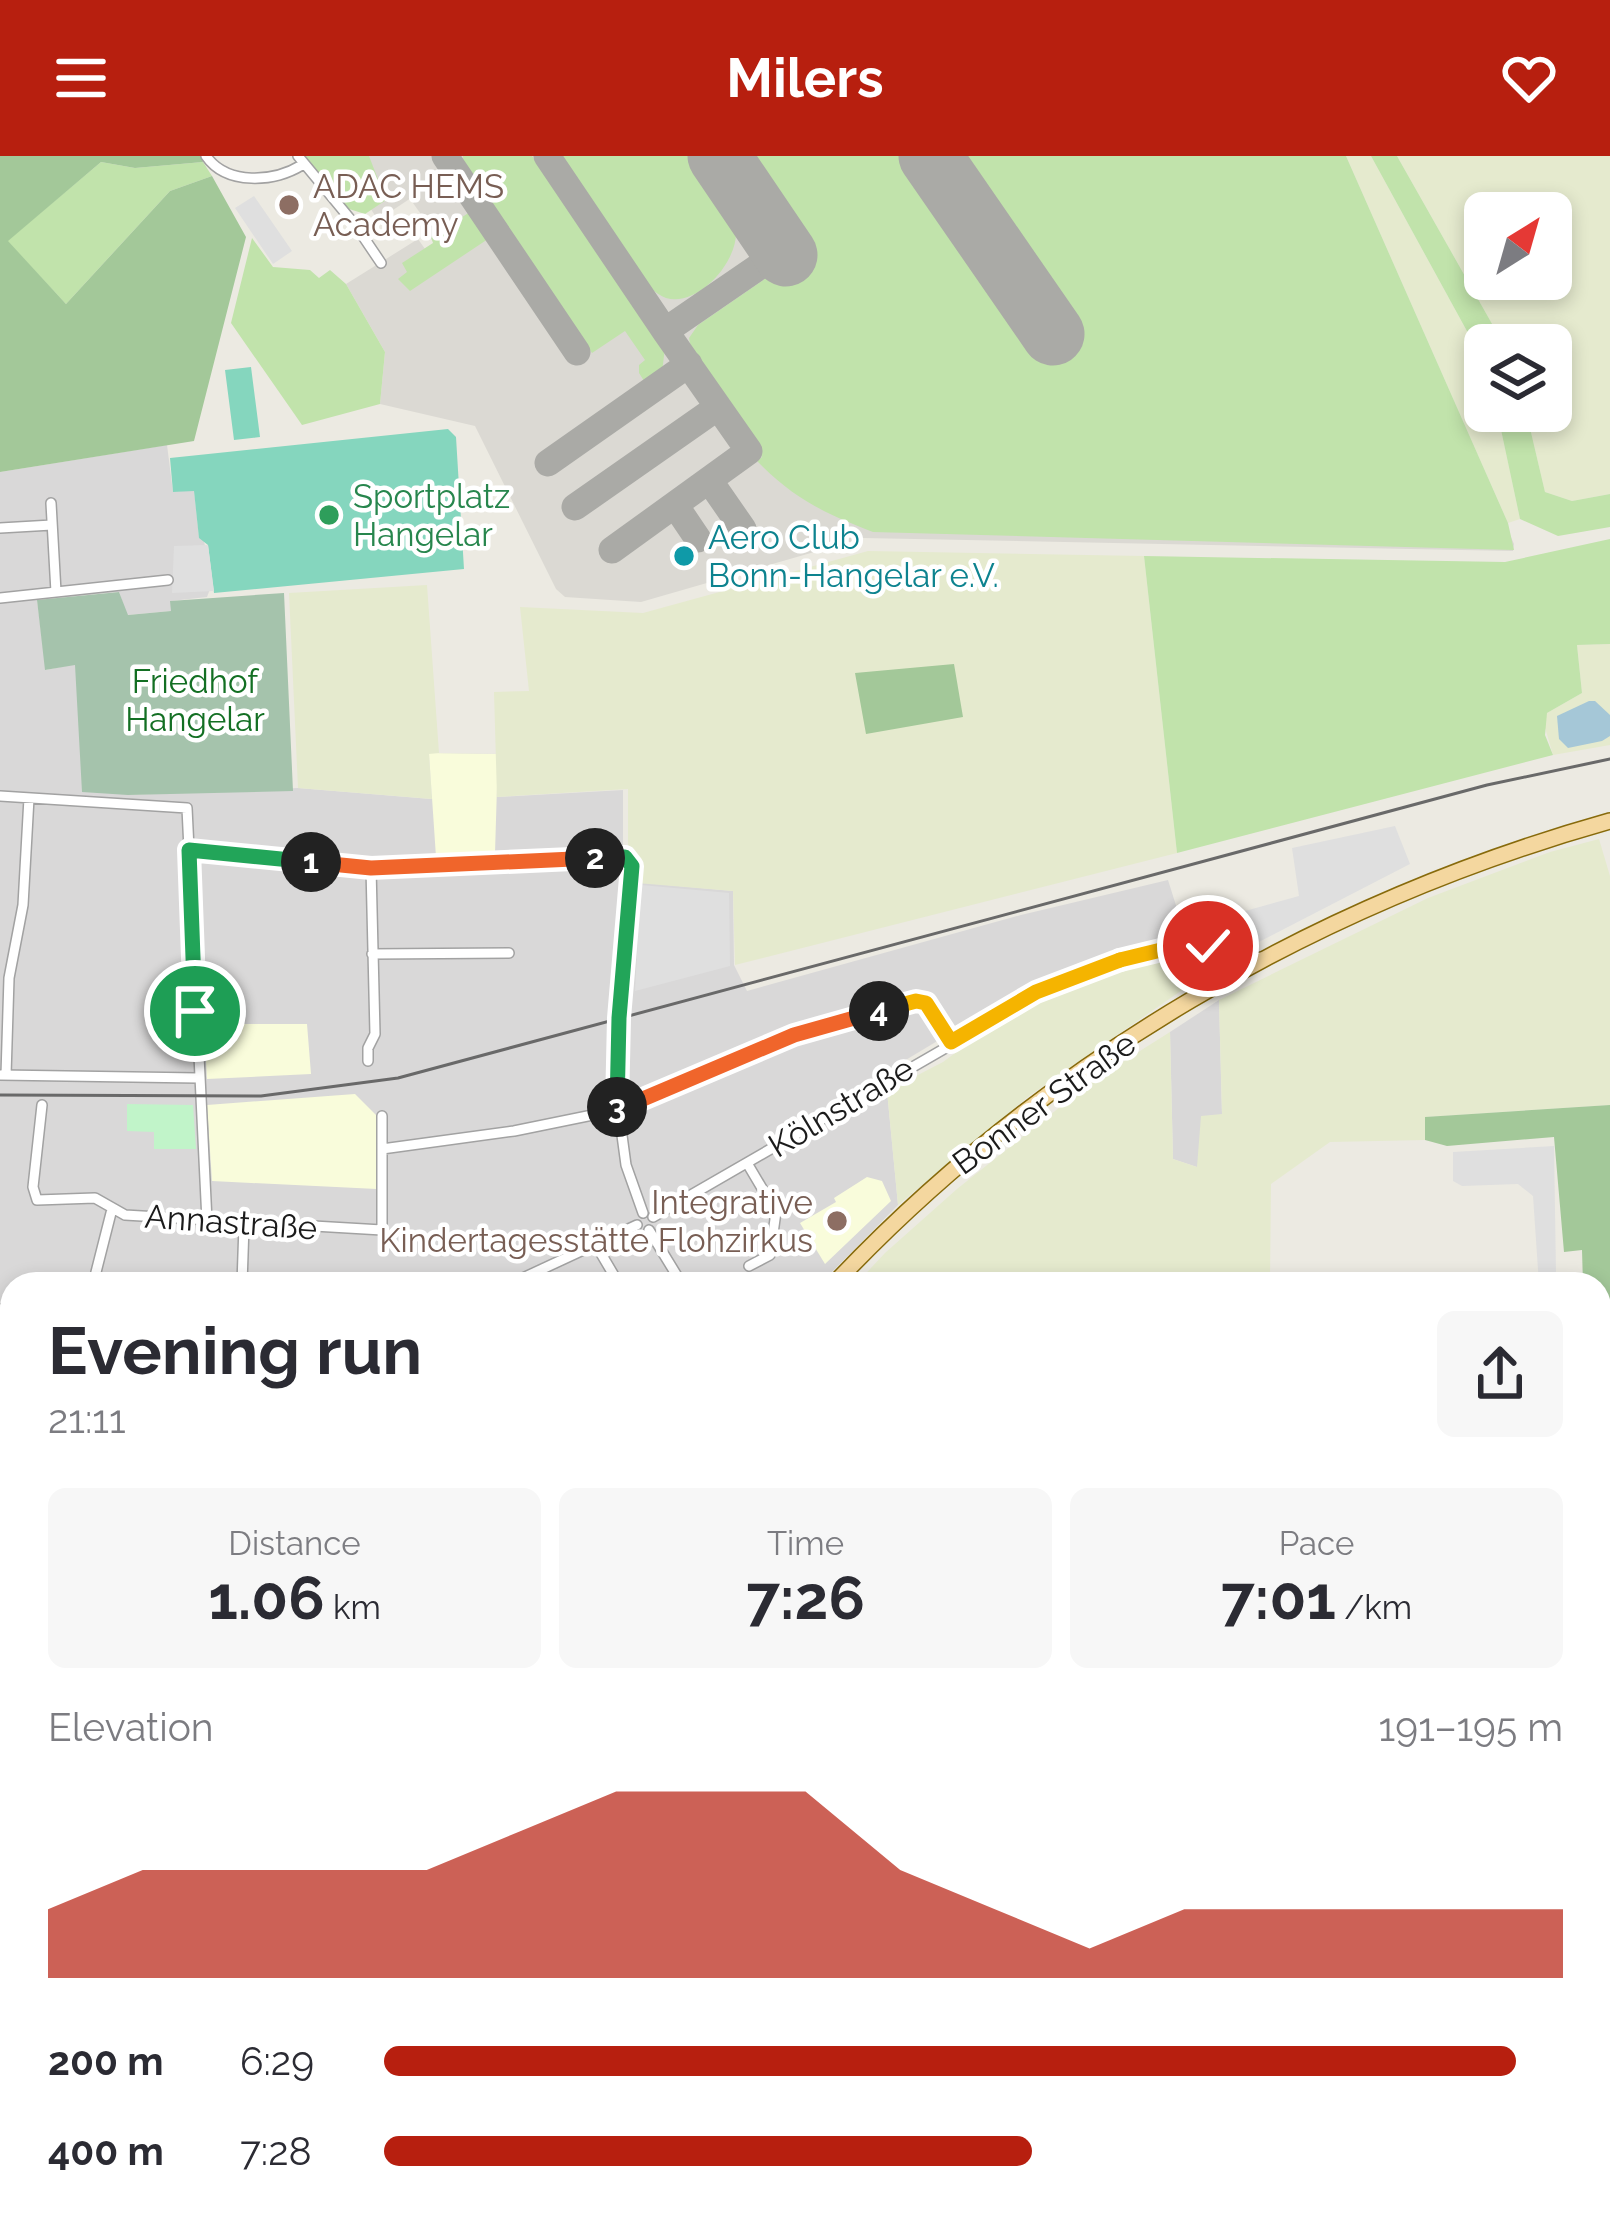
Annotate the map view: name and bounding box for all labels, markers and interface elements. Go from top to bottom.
icon: menu [48,45,114,111]
icon: heart [1496,45,1562,111]
text: Milers [726,46,884,110]
place label: ADAC HEMS Academy [313,167,504,244]
marker: ADAC HEMS Academy [276,192,302,218]
north arrow [1464,192,1572,300]
map controls [1464,192,1572,432]
button: layers [1464,324,1572,432]
place label: Sportplatz Hangelar [353,477,510,554]
marker: Sportplatz Hangelar [316,502,342,528]
place label: Aero Club Bonn-Hangelar e.V. [708,518,999,595]
marker: Aero Club Bonn-Hangelar e.V. [671,543,697,569]
park label: Friedhof Hangelar [125,662,265,739]
pin: 2 [565,828,625,888]
pin: 1 [281,832,341,892]
text: 2 [586,838,604,877]
text: 1 [303,842,319,881]
pin [1157,895,1259,997]
icon: check [1175,913,1241,979]
pin [144,960,246,1062]
icon: arrive [162,978,228,1044]
pin: 4 [849,981,909,1041]
text: 4 [870,991,888,1030]
street label: Bonner Straße [945,1024,1143,1182]
street label: Kölnstraße [761,1049,921,1165]
pin: 3 [587,1077,647,1137]
text: 3 [608,1087,626,1126]
place label: Integrative Kindertagesstätte Flohzirkus [379,1183,813,1260]
street label: Annastraße [143,1197,319,1247]
marker: Integrative Kindertagesstätte Flohzirkus [824,1208,850,1234]
button: share [1437,1311,1563,1437]
text: Evening run [48,1312,422,1389]
text: 21:11 [48,1396,126,1442]
text: Distance [228,1524,361,1563]
text: Time [767,1524,844,1563]
text: Pace [1279,1524,1354,1563]
text: 1.06 [208,1563,325,1633]
text: 7:26 [746,1563,865,1633]
text: 7:01 [1221,1563,1336,1633]
text: km [325,1588,381,1627]
text: /km [1336,1588,1412,1627]
text: Elevation [48,1704,214,1750]
text: 191–195 m [1379,1704,1563,1750]
text: 200 m [48,2038,164,2084]
text: 6:29 [240,2038,314,2084]
text: 400 m [48,2128,164,2174]
text: 7:28 [240,2128,312,2174]

